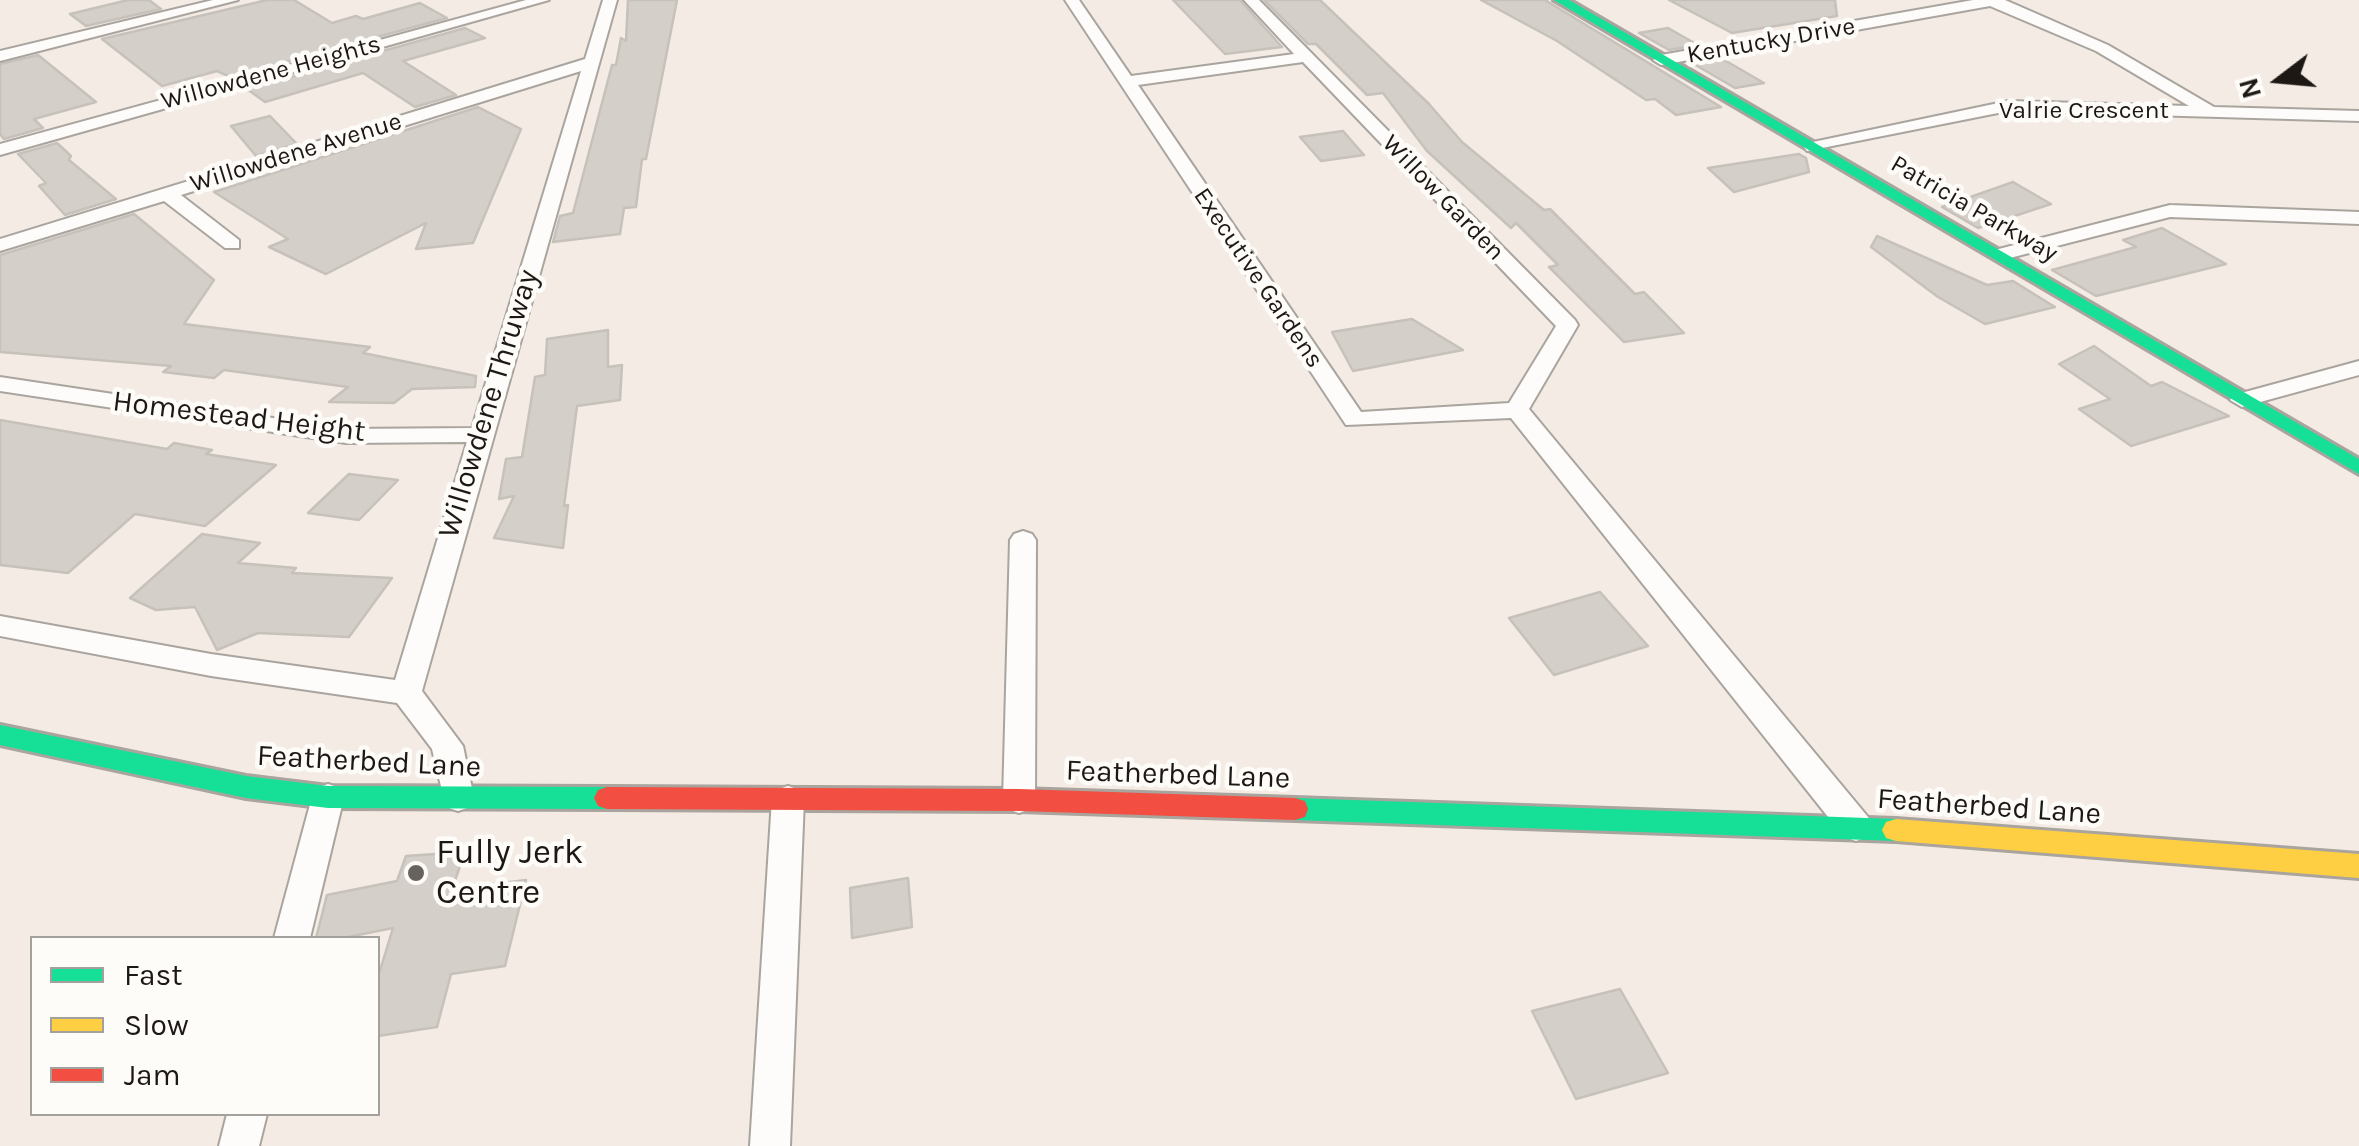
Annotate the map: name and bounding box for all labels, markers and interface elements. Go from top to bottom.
street label: Kentucky Drive [1685,11,1857,71]
street label: Willowdene Heights [158,29,384,117]
north arrow [2229,30,2329,130]
text: N [2231,74,2268,103]
street label: Valrie Crescent [1999,96,2169,126]
street label: Willowdene Avenue [187,107,405,199]
street label: Willow Garden [1376,129,1510,267]
street label: Patricia Parkway [1885,149,2063,269]
street label: Executive Gardens [1187,182,1329,374]
street label: Willowdene Thruway [431,265,547,543]
street label: Homestead Height [111,384,367,450]
street label: Featherbed Lane [256,738,482,786]
street label: Featherbed Lane [1065,753,1291,797]
street label: Featherbed Lane [1876,781,2102,833]
place label: Fully Jerk Centre [436,832,583,914]
marker: Fully Jerk Centre [405,862,427,884]
legend [30,936,380,1116]
text: Fast [124,957,183,993]
text: Slow [124,1007,189,1043]
text: Jam [124,1057,181,1093]

